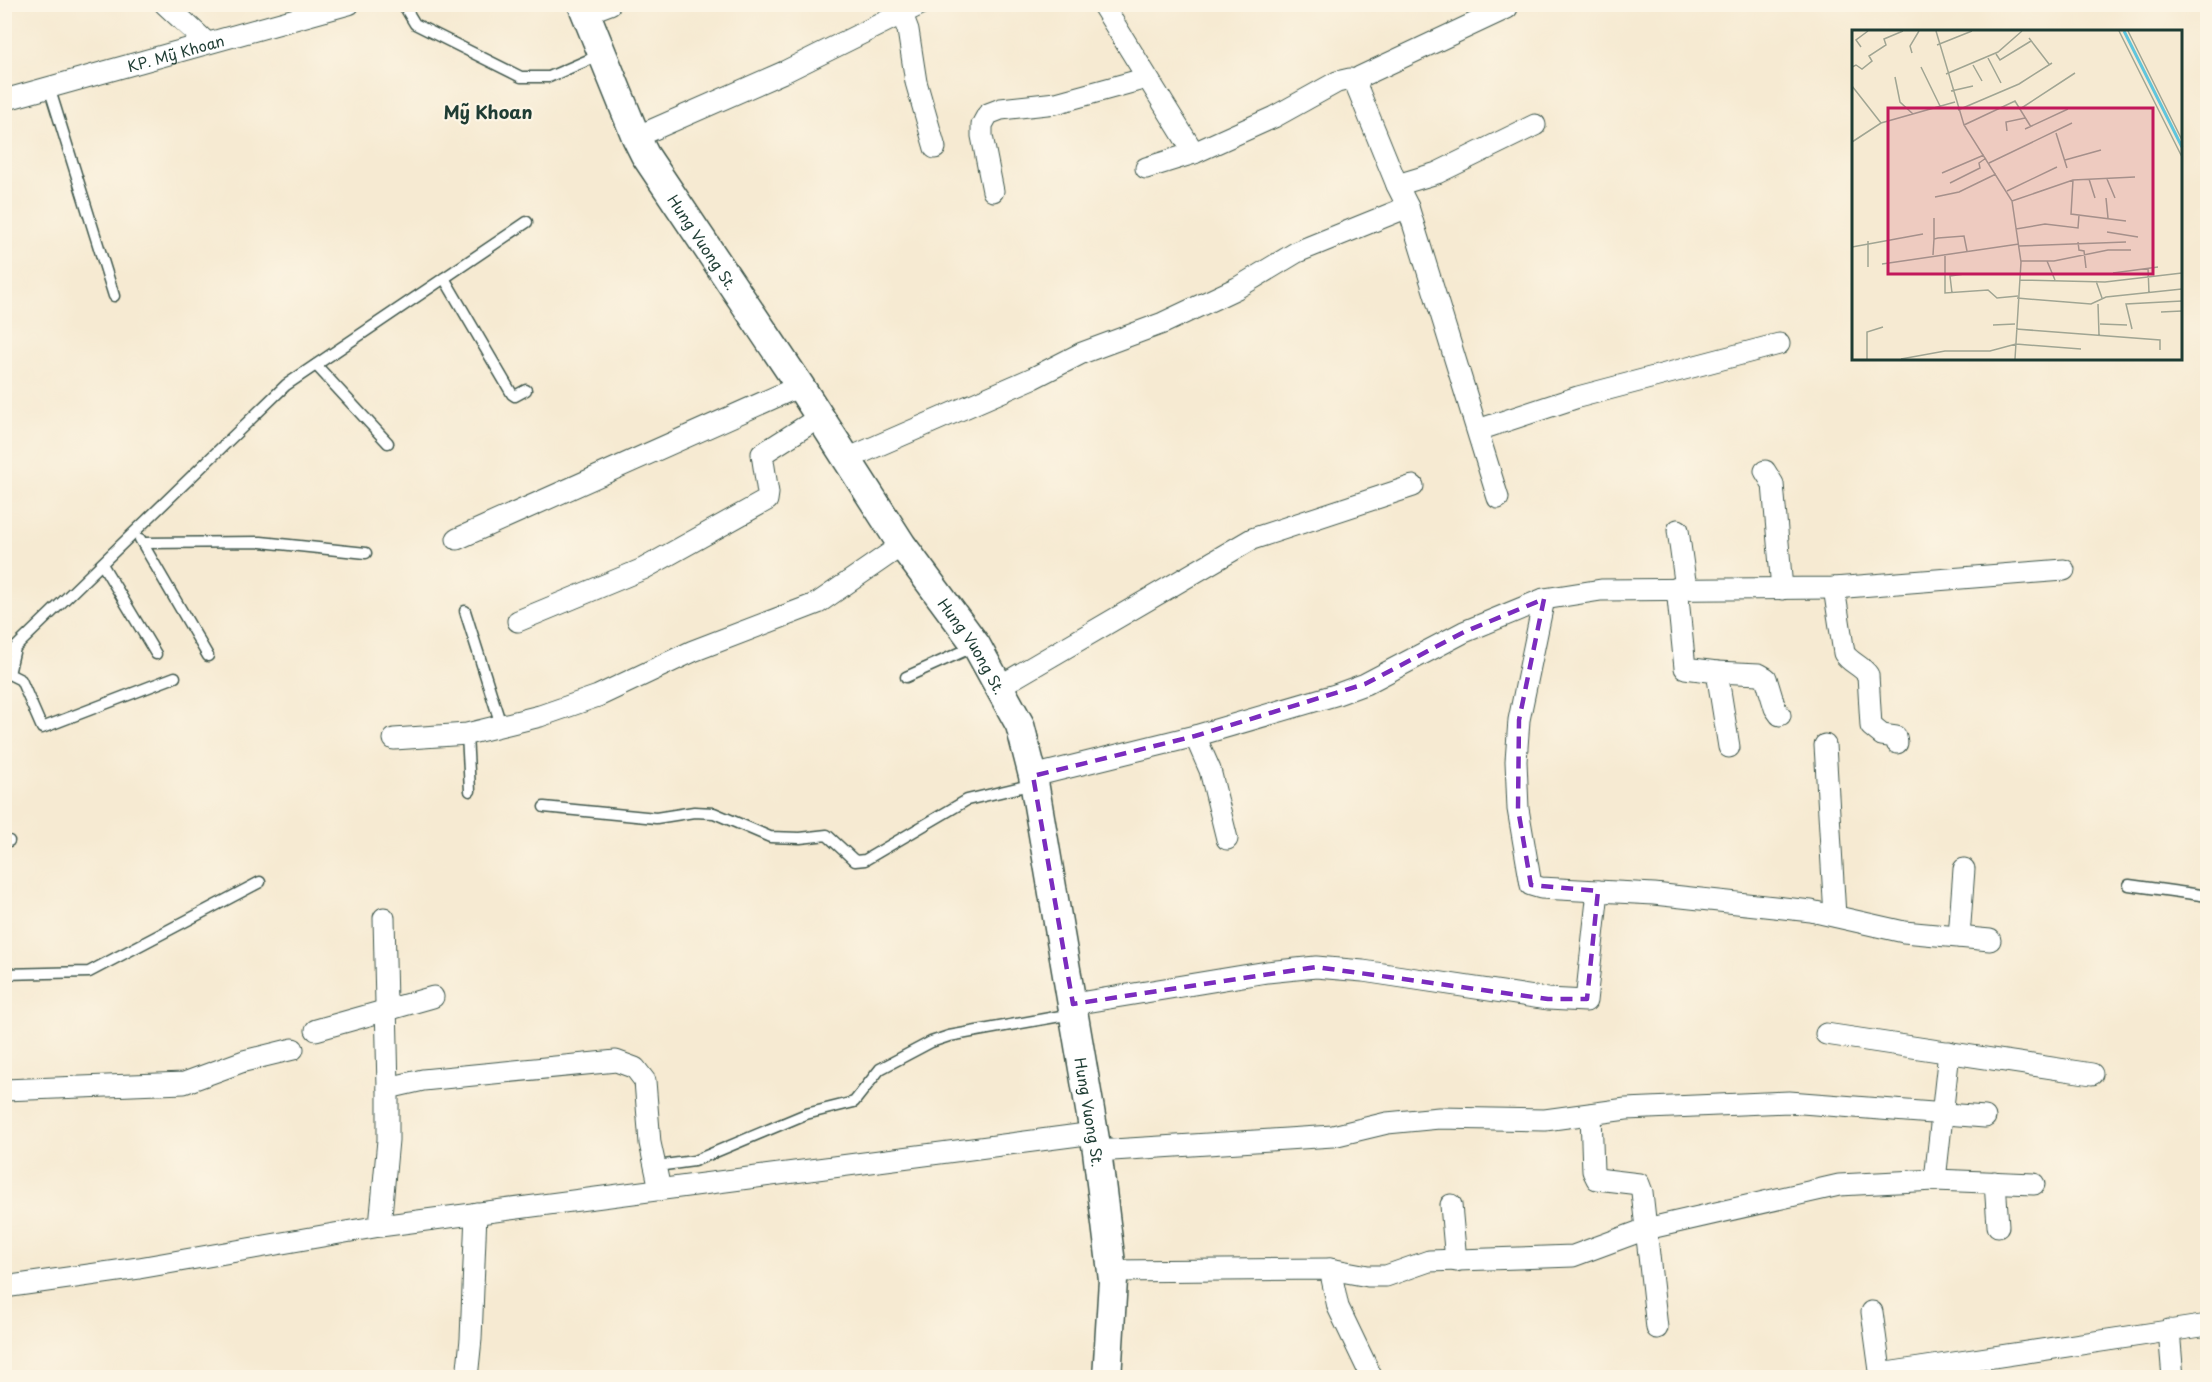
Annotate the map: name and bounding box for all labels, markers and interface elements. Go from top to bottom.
street label: KP. Mỹ Khoan [124,28,227,77]
inset map [1852,30,2182,360]
district label: Mỹ Khoan [443,98,533,125]
street label: Hung Vuong St. [663,189,744,294]
street label: Hung Vuong St. [933,593,1012,698]
street label: Hung Vuong St. [1070,1055,1110,1168]

